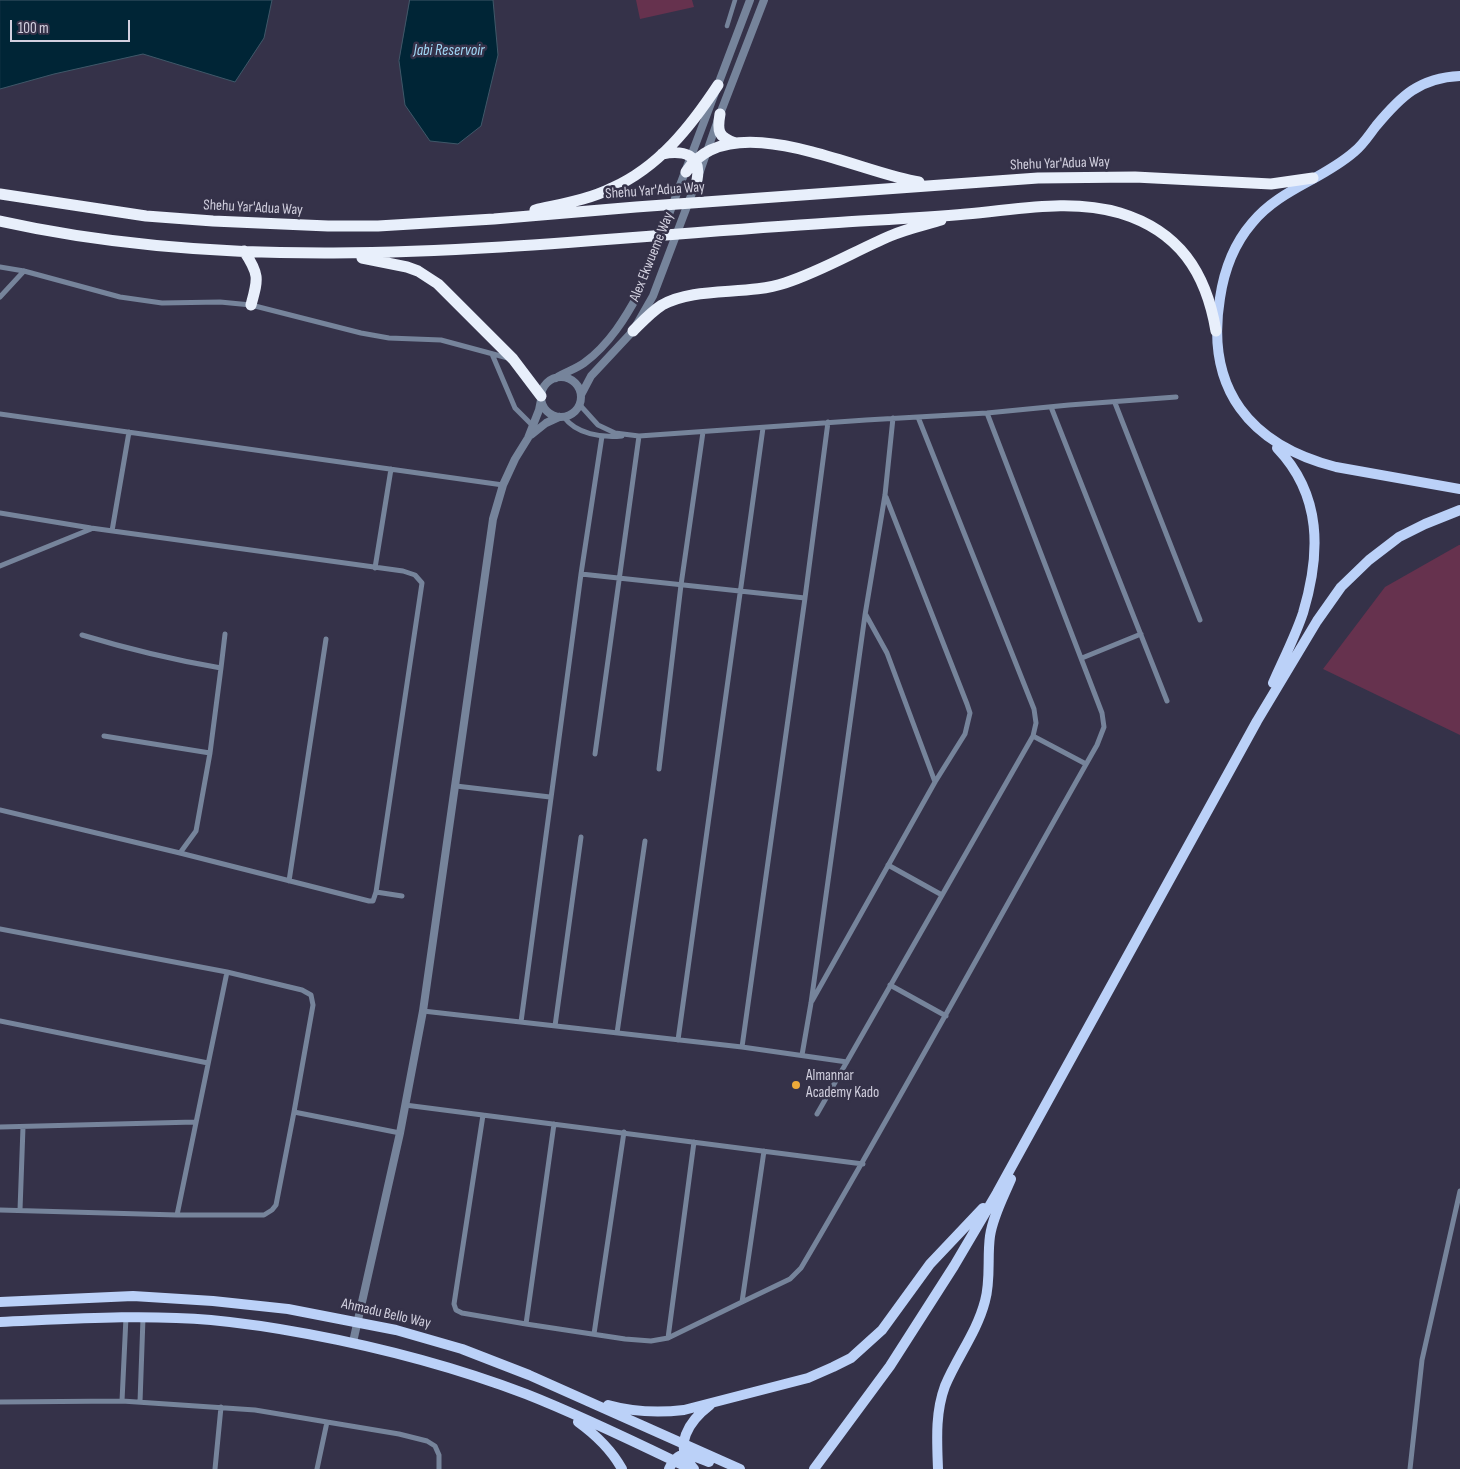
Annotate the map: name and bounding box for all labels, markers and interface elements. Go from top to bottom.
scale bar [12,10,132,42]
text: 100 m [18,19,49,38]
water label: Jabi Reservoir [413,41,485,61]
street label: Shehu Yar'Adua Way [1010,153,1110,175]
street label: Shehu Yar'Adua Way [605,179,705,203]
street label: Shehu Yar'Adua Way [203,196,303,220]
street label: Alex Ekwueme Way [626,210,678,304]
place label: Almannar Academy Kado [806,1067,879,1102]
marker: Almannar Academy Kado [790,1079,802,1091]
street label: Ahmadu Bello Way [340,1295,432,1333]

